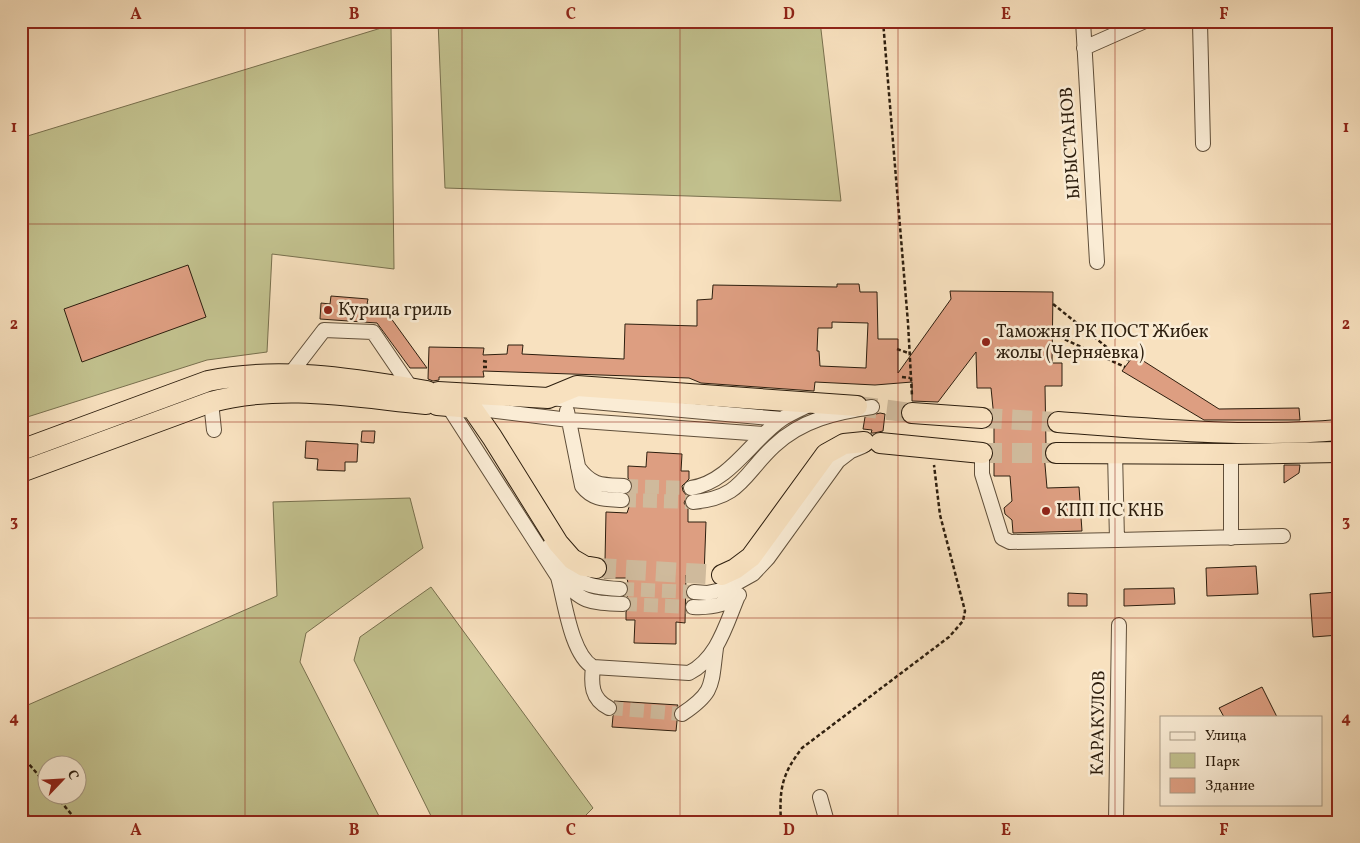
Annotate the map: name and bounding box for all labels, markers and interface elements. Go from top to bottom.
text: A [130,4,142,26]
text: B [349,4,360,26]
text: C [566,4,576,26]
text: D [783,4,795,26]
text: E [1001,4,1011,26]
text: F [1219,4,1229,26]
street label: ЫРЫСТАНОВ [1055,86,1087,200]
text: 1 [11,117,17,139]
text: 1 [1343,117,1349,139]
place label: Курица гриль [338,298,452,323]
marker: Курица гриль [322,304,334,316]
text: 2 [10,314,18,336]
text: 2 [1342,314,1350,336]
place label: Таможня РК ПОСТ Жибек жолы (Черняевка) [996,320,1209,366]
marker: Таможня РК ПОСТ Жибек жолы (Черняевка) [980,336,992,348]
place label: КПП ПС КНБ [1056,499,1164,524]
marker: КПП ПС КНБ [1040,505,1052,517]
text: 3 [10,511,18,533]
text: 3 [1342,511,1350,533]
street label: КАРАКУЛОВ [1086,670,1112,776]
text: 4 [9,708,19,730]
text: 4 [1341,708,1351,730]
legend [1160,716,1322,806]
text: Улица [1205,726,1247,747]
text: Парк [1205,752,1240,773]
north arrow [38,756,88,806]
text: С [62,767,83,783]
text: Здание [1205,776,1255,797]
text: A [130,820,142,842]
text: B [349,820,360,842]
text: C [566,820,576,842]
text: D [783,820,795,842]
text: E [1001,820,1011,842]
text: F [1219,820,1229,842]

